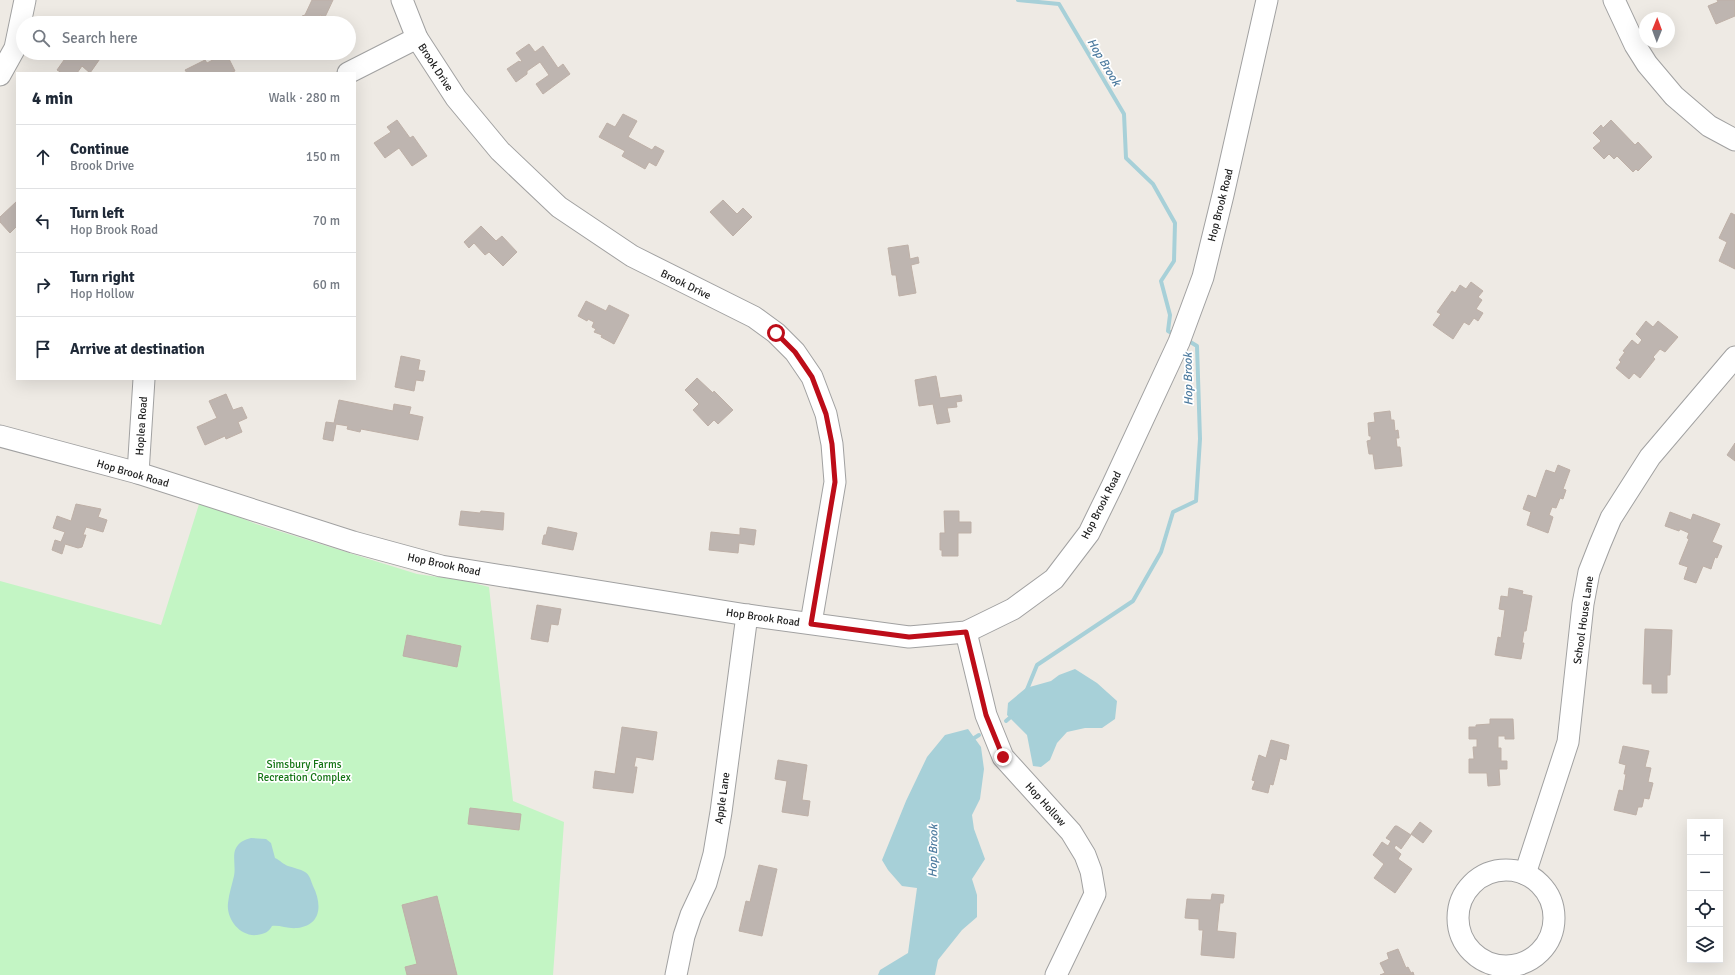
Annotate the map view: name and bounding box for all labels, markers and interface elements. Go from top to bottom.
north arrow [1639,12,1675,48]
search box [16,16,356,60]
icon: search [30,27,52,49]
text: Search here [62,29,138,47]
water label: Hop Brook [1083,36,1124,90]
street label: Brook Drive [415,41,456,94]
text: 4 min [32,88,73,109]
text: Walk · 280 m [269,90,340,106]
text: Continue [70,140,129,158]
icon: ahead [32,146,54,168]
text: 150 m [306,149,340,165]
text: Brook Drive [70,158,134,174]
street label: Hop Brook Road [1205,167,1236,243]
text: Turn left [70,204,124,222]
icon: left [32,210,54,232]
text: 70 m [313,213,340,229]
text: Hop Brook Road [70,222,158,238]
street label: Brook Drive [659,267,713,302]
text: Turn right [70,268,135,286]
icon: right [32,274,54,296]
text: 60 m [313,277,340,293]
text: Hop Hollow [70,286,134,302]
route start [767,324,785,342]
icon: arrive [32,338,54,360]
text: Arrive at destination [70,340,205,358]
water label: Hop Brook [1181,351,1196,406]
street label: Hoplea Road [133,396,150,456]
street label: Hop Brook Road [95,457,171,490]
street label: Hop Brook Road [1079,469,1124,541]
street label: Hop Brook Road [406,550,482,579]
street label: School House Lane [1571,575,1596,665]
street label: Hop Brook Road [725,606,801,629]
route end [994,748,1012,766]
park label: Simsbury Farms Recreation Complex [257,758,351,784]
street label: Apple Lane [712,771,733,825]
street label: Hop Hollow [1023,780,1069,829]
map controls [1687,819,1723,963]
button: + [1687,819,1723,855]
water label: Hop Brook [926,823,941,878]
button: − [1687,855,1723,891]
button: locate [1687,891,1723,927]
button: layers [1687,927,1723,963]

